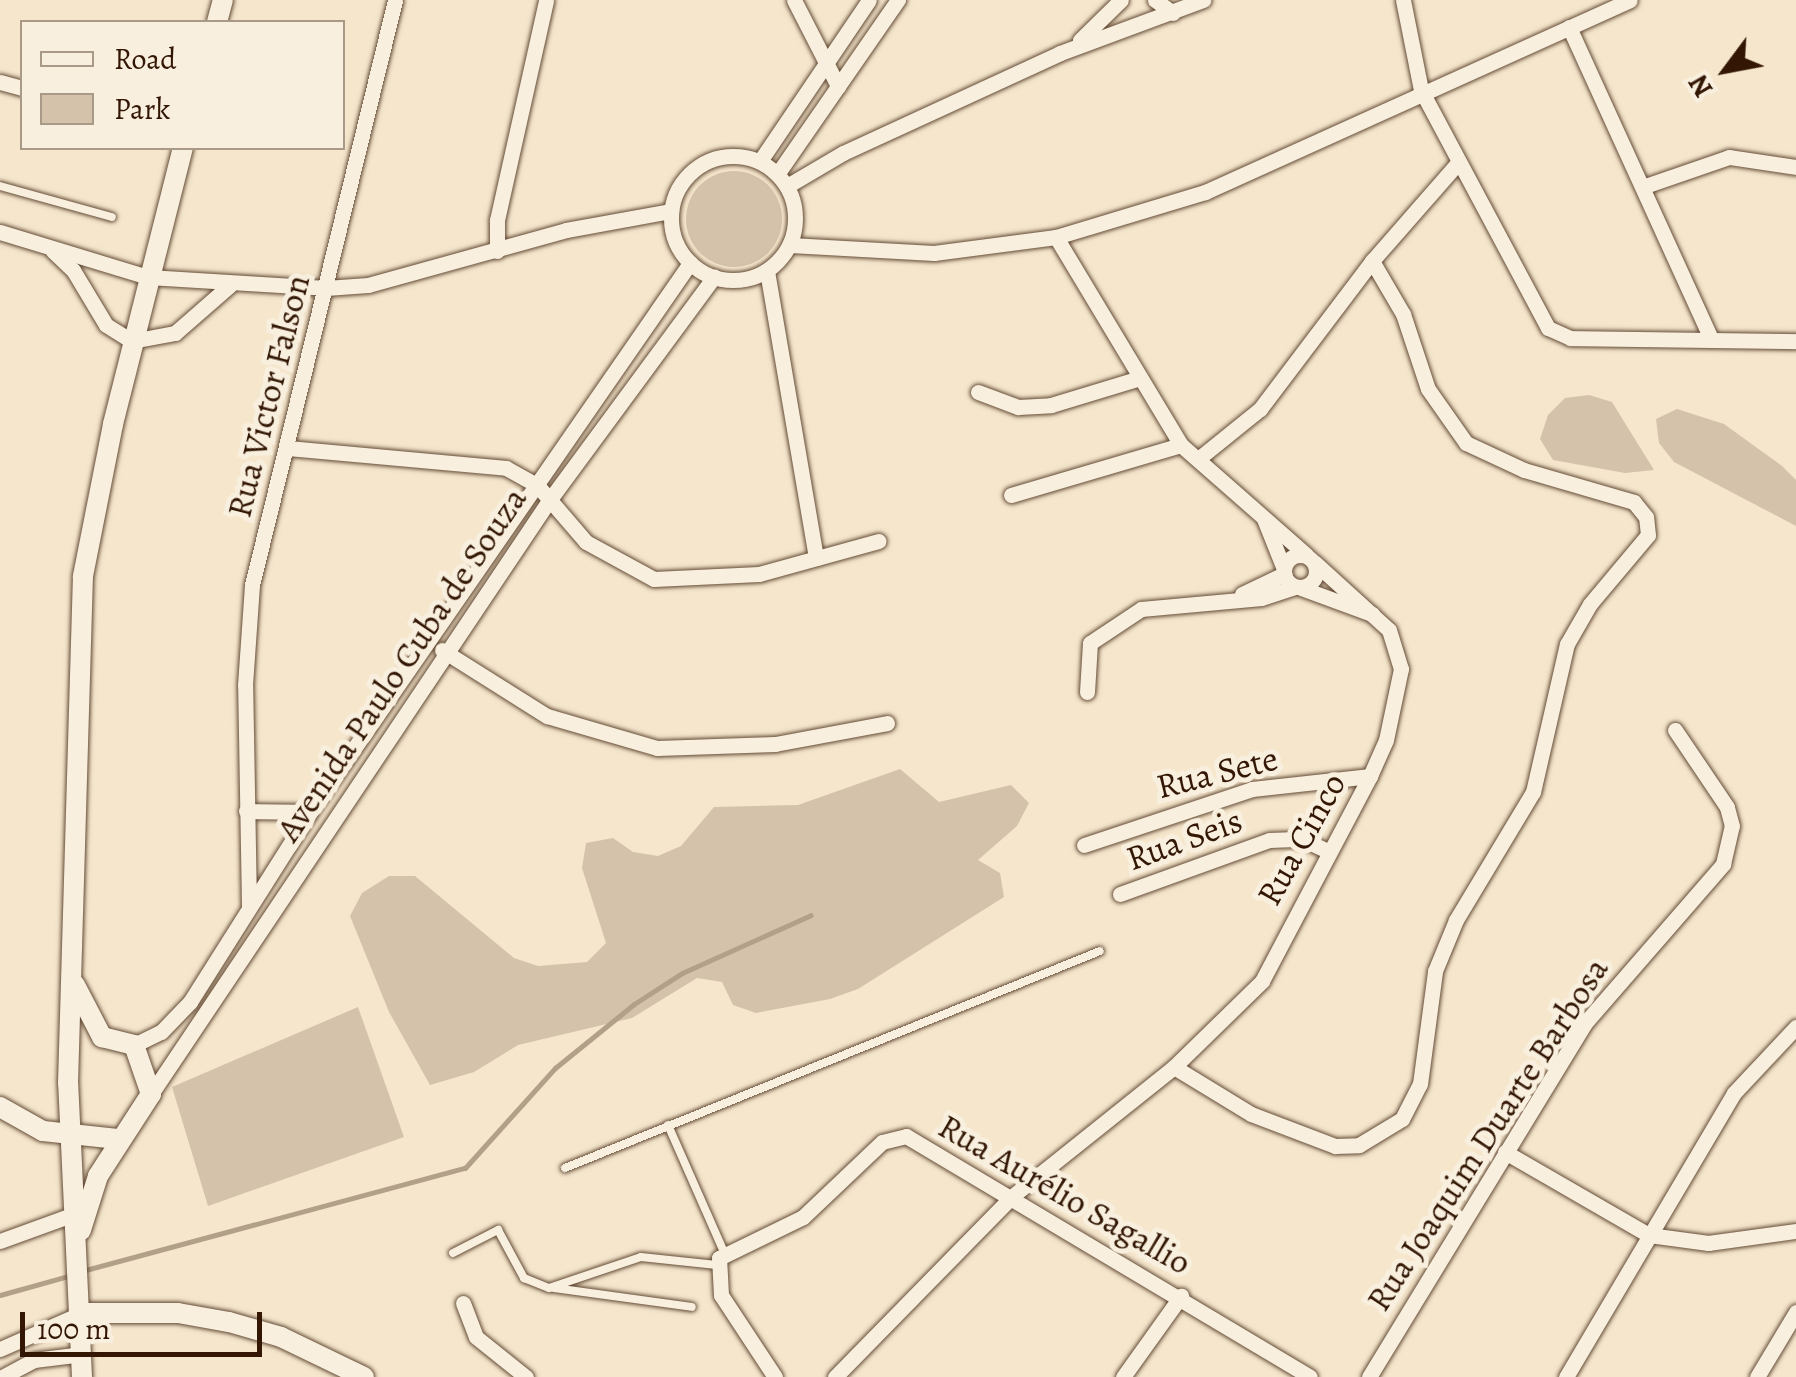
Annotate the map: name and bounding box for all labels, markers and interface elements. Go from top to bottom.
legend [20,20,345,150]
north arrow [1676,20,1776,120]
text: Road [114,39,176,79]
text: N [1679,67,1722,105]
text: Park [114,89,170,129]
street label: Rua Victor Falson [218,270,318,522]
street label: Avenida Paulo Cuba de Souza [267,479,535,849]
street label: Rua Sete [1152,737,1282,807]
street label: Rua Cinco [1248,766,1354,912]
street label: Rua Seis [1120,799,1248,879]
street label: Rua Joaquim Duarte Barbosa [1357,949,1617,1319]
street label: Rua Aurélio Sagallio [931,1105,1199,1283]
scale bar [25,1292,268,1354]
text: 100 m [37,1309,110,1349]

